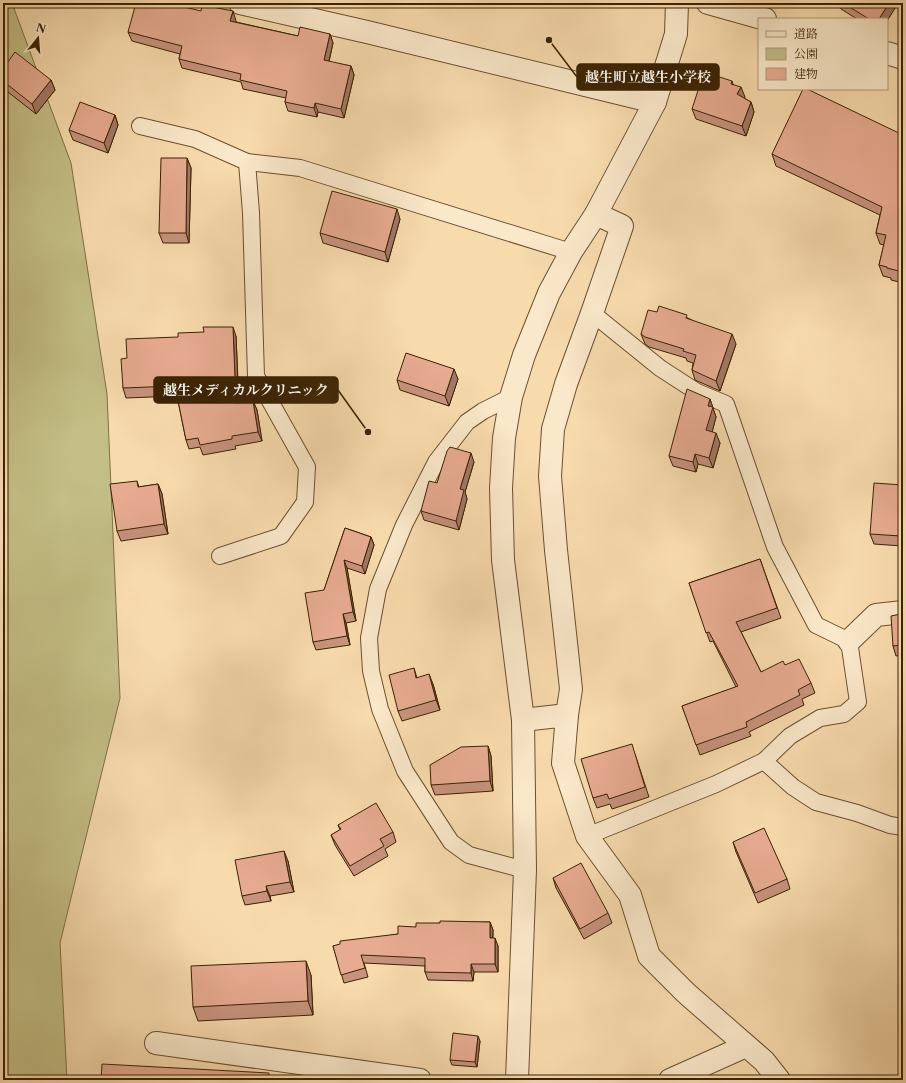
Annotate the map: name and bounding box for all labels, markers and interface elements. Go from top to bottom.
north arrow [18,18,58,58]
legend [758,18,888,90]
text: N [34,20,48,37]
text: 道路 [794,26,818,41]
text: 公園 [794,46,818,61]
callout: 越生町立越生小学校 [577,64,719,90]
text: 建物 [794,66,818,81]
text: 越生町立越生小学校 [585,68,711,86]
callout: 越生メディカルクリニック [154,377,338,403]
text: 越生メディカルクリニック [163,381,329,399]

